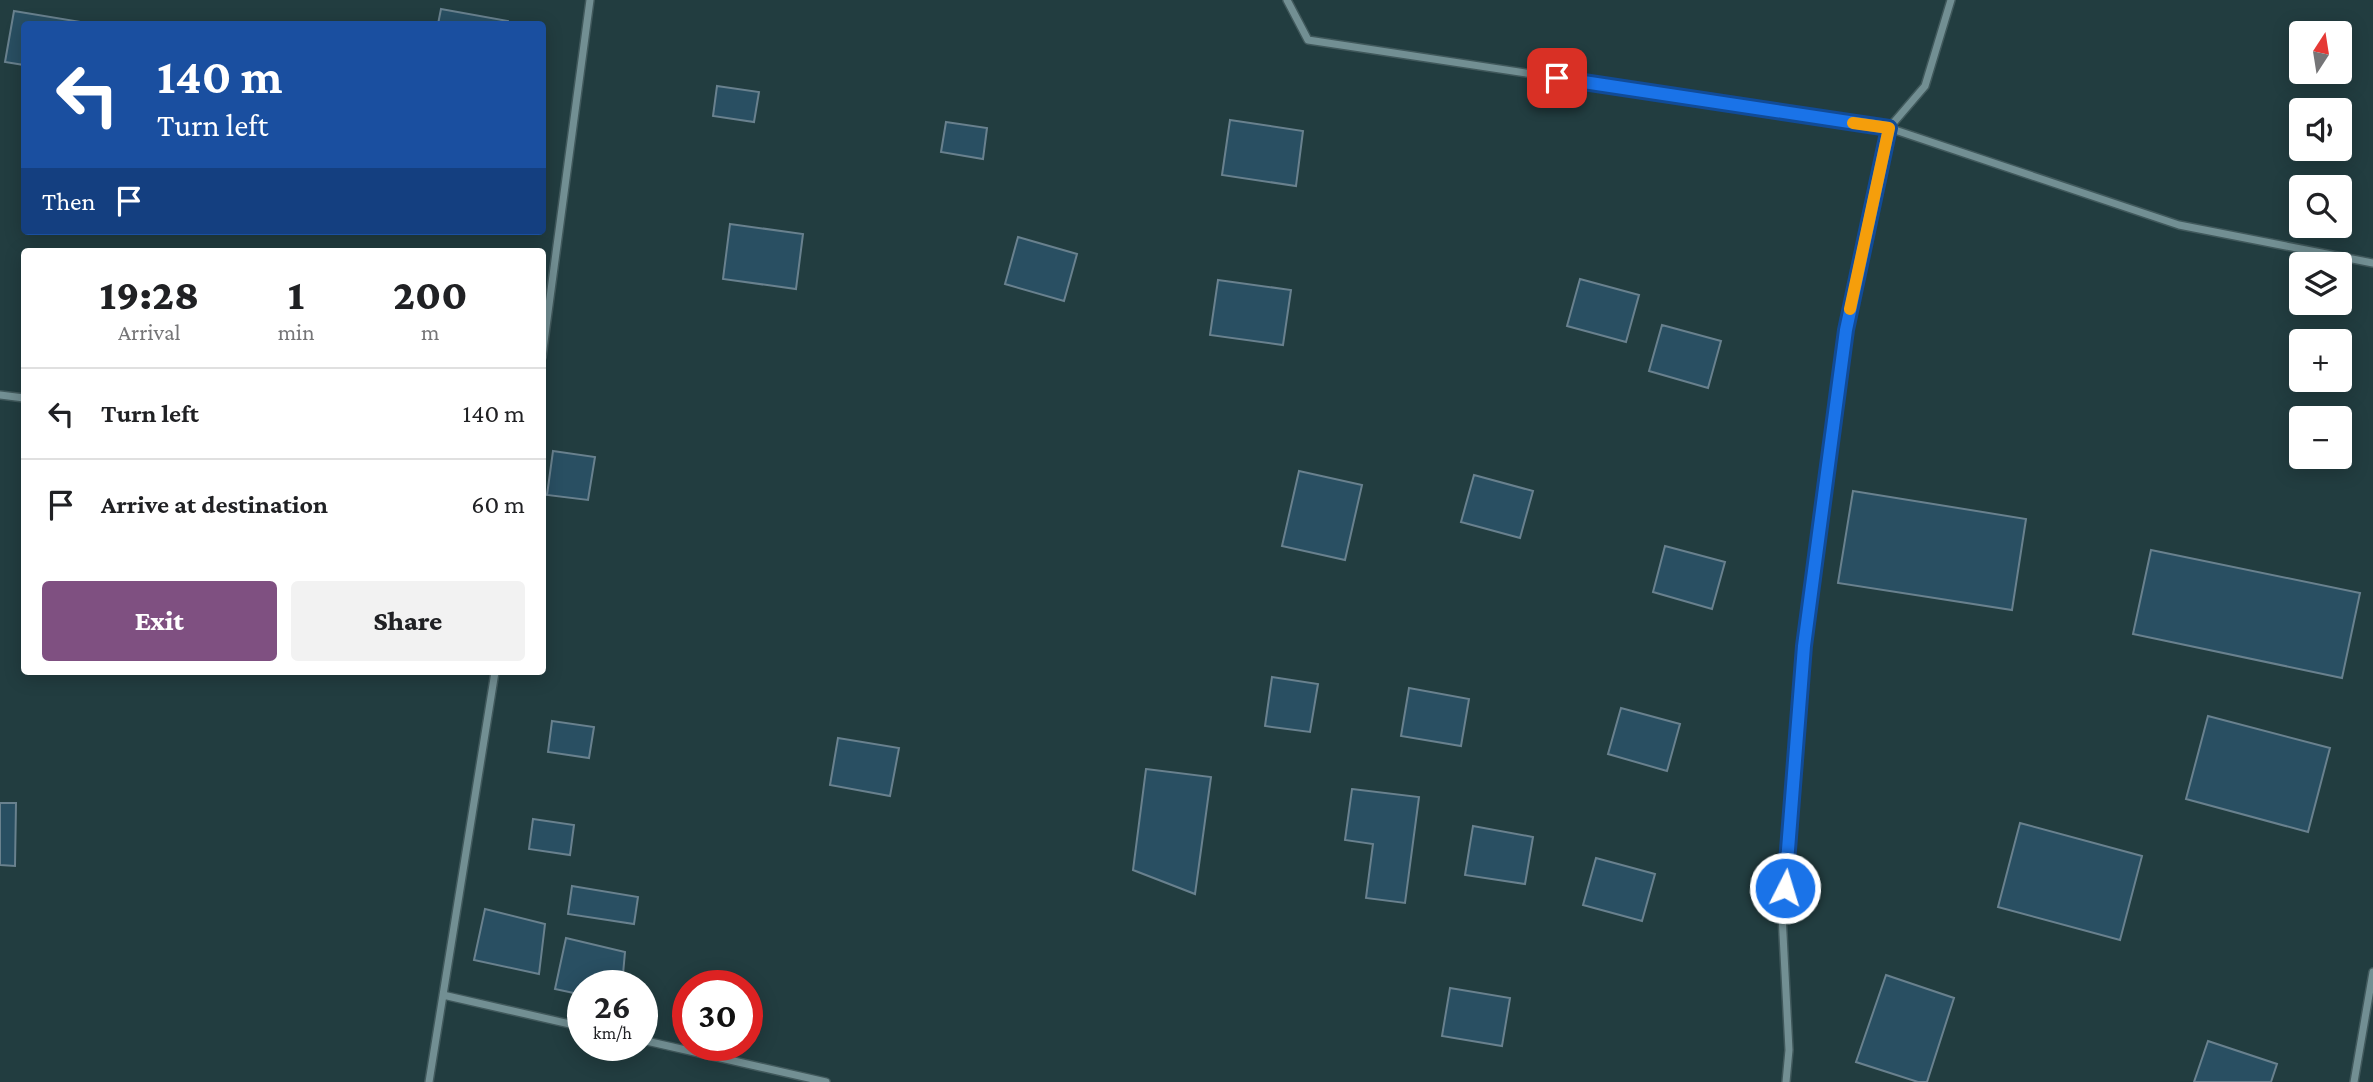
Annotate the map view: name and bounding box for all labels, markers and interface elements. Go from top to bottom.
north arrow [2289,21,2352,84]
map controls [2289,21,2352,469]
pin [1527,48,1587,108]
icon: left [42,49,133,140]
text: 140 m [157,49,282,104]
icon: arrive [1538,59,1576,97]
button: sound [2289,98,2352,161]
text: Turn left [157,107,268,143]
button: search [2289,175,2352,238]
icon: arrive [110,182,148,220]
text: Then [42,187,96,216]
button: layers [2289,252,2352,315]
text: 19:28 [100,271,199,318]
text: 1 [288,271,304,318]
text: 200 [393,271,467,318]
text: Arrival [118,319,181,345]
text: min [278,319,314,345]
text: m [421,319,439,345]
button: + [2289,329,2352,392]
icon: left [42,395,80,433]
text: Turn left [101,399,199,428]
text: 140 m [463,399,525,428]
button: − [2289,406,2352,469]
icon: arrive [42,486,80,524]
text: Arrive at destination [101,490,328,519]
text: 60 m [471,490,525,519]
button: Exit [42,581,277,661]
button: Share [291,581,525,661]
position arrow [1748,851,1822,925]
speed limit sign: 30 [672,970,763,1061]
text: 26 [594,987,631,1026]
text: km/h [593,1023,632,1043]

